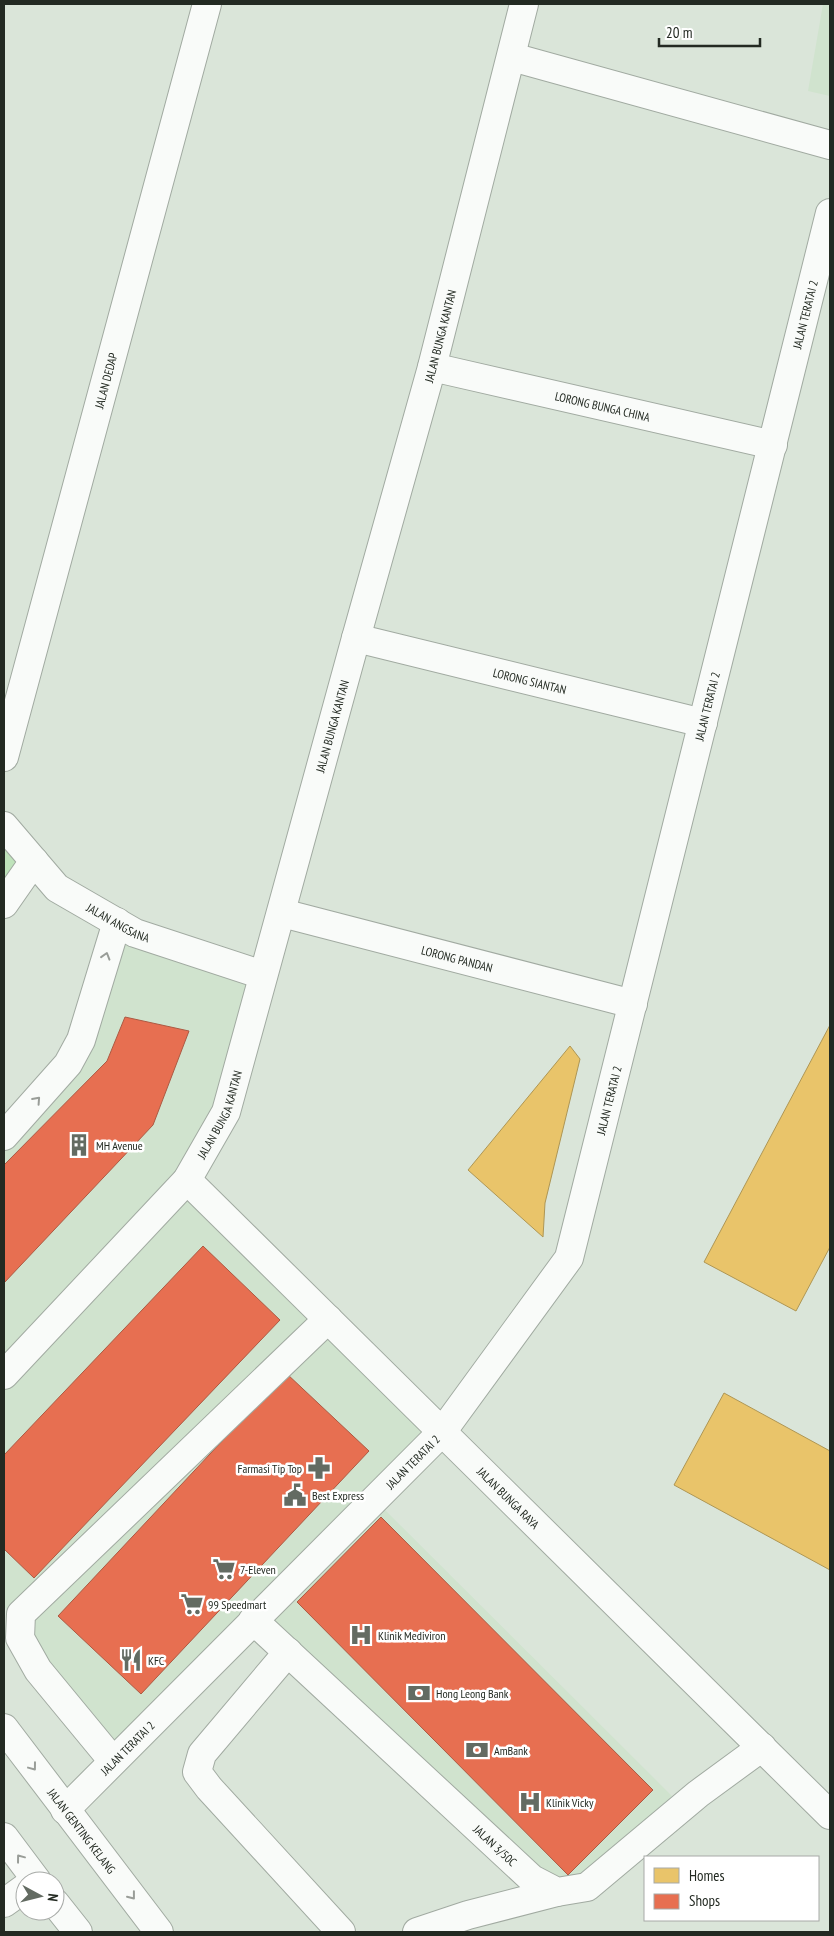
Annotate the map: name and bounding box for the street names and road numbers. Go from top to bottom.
street label: JALAN TERATAI 2 [789,278,820,351]
street label: JALAN BUNGA KANTAN [420,288,459,385]
street label: JALAN DEDAP [91,350,120,411]
street label: LORONG BUNGA CHINA [554,388,652,424]
street label: LORONG SIANTAN [492,664,568,697]
street label: JALAN TERATAI 2 [691,670,723,743]
street label: JALAN BUNGA KANTAN [312,678,352,775]
street label: JALAN ANGSANA [83,899,152,945]
street label: LORONG PANDAN [420,942,494,975]
street label: JALAN TERATAI 2 [592,1064,624,1137]
street label: JALAN BUNGA KANTAN [193,1069,245,1162]
street label: JALAN TERATAI 2 [382,1431,443,1493]
street label: JALAN BUNGA RAYA [474,1463,543,1532]
street label: JALAN TERATAI 2 [96,1718,157,1779]
street label: JALAN GENTING KELANG [44,1784,119,1876]
street label: JALAN 3/50C [470,1821,521,1869]

